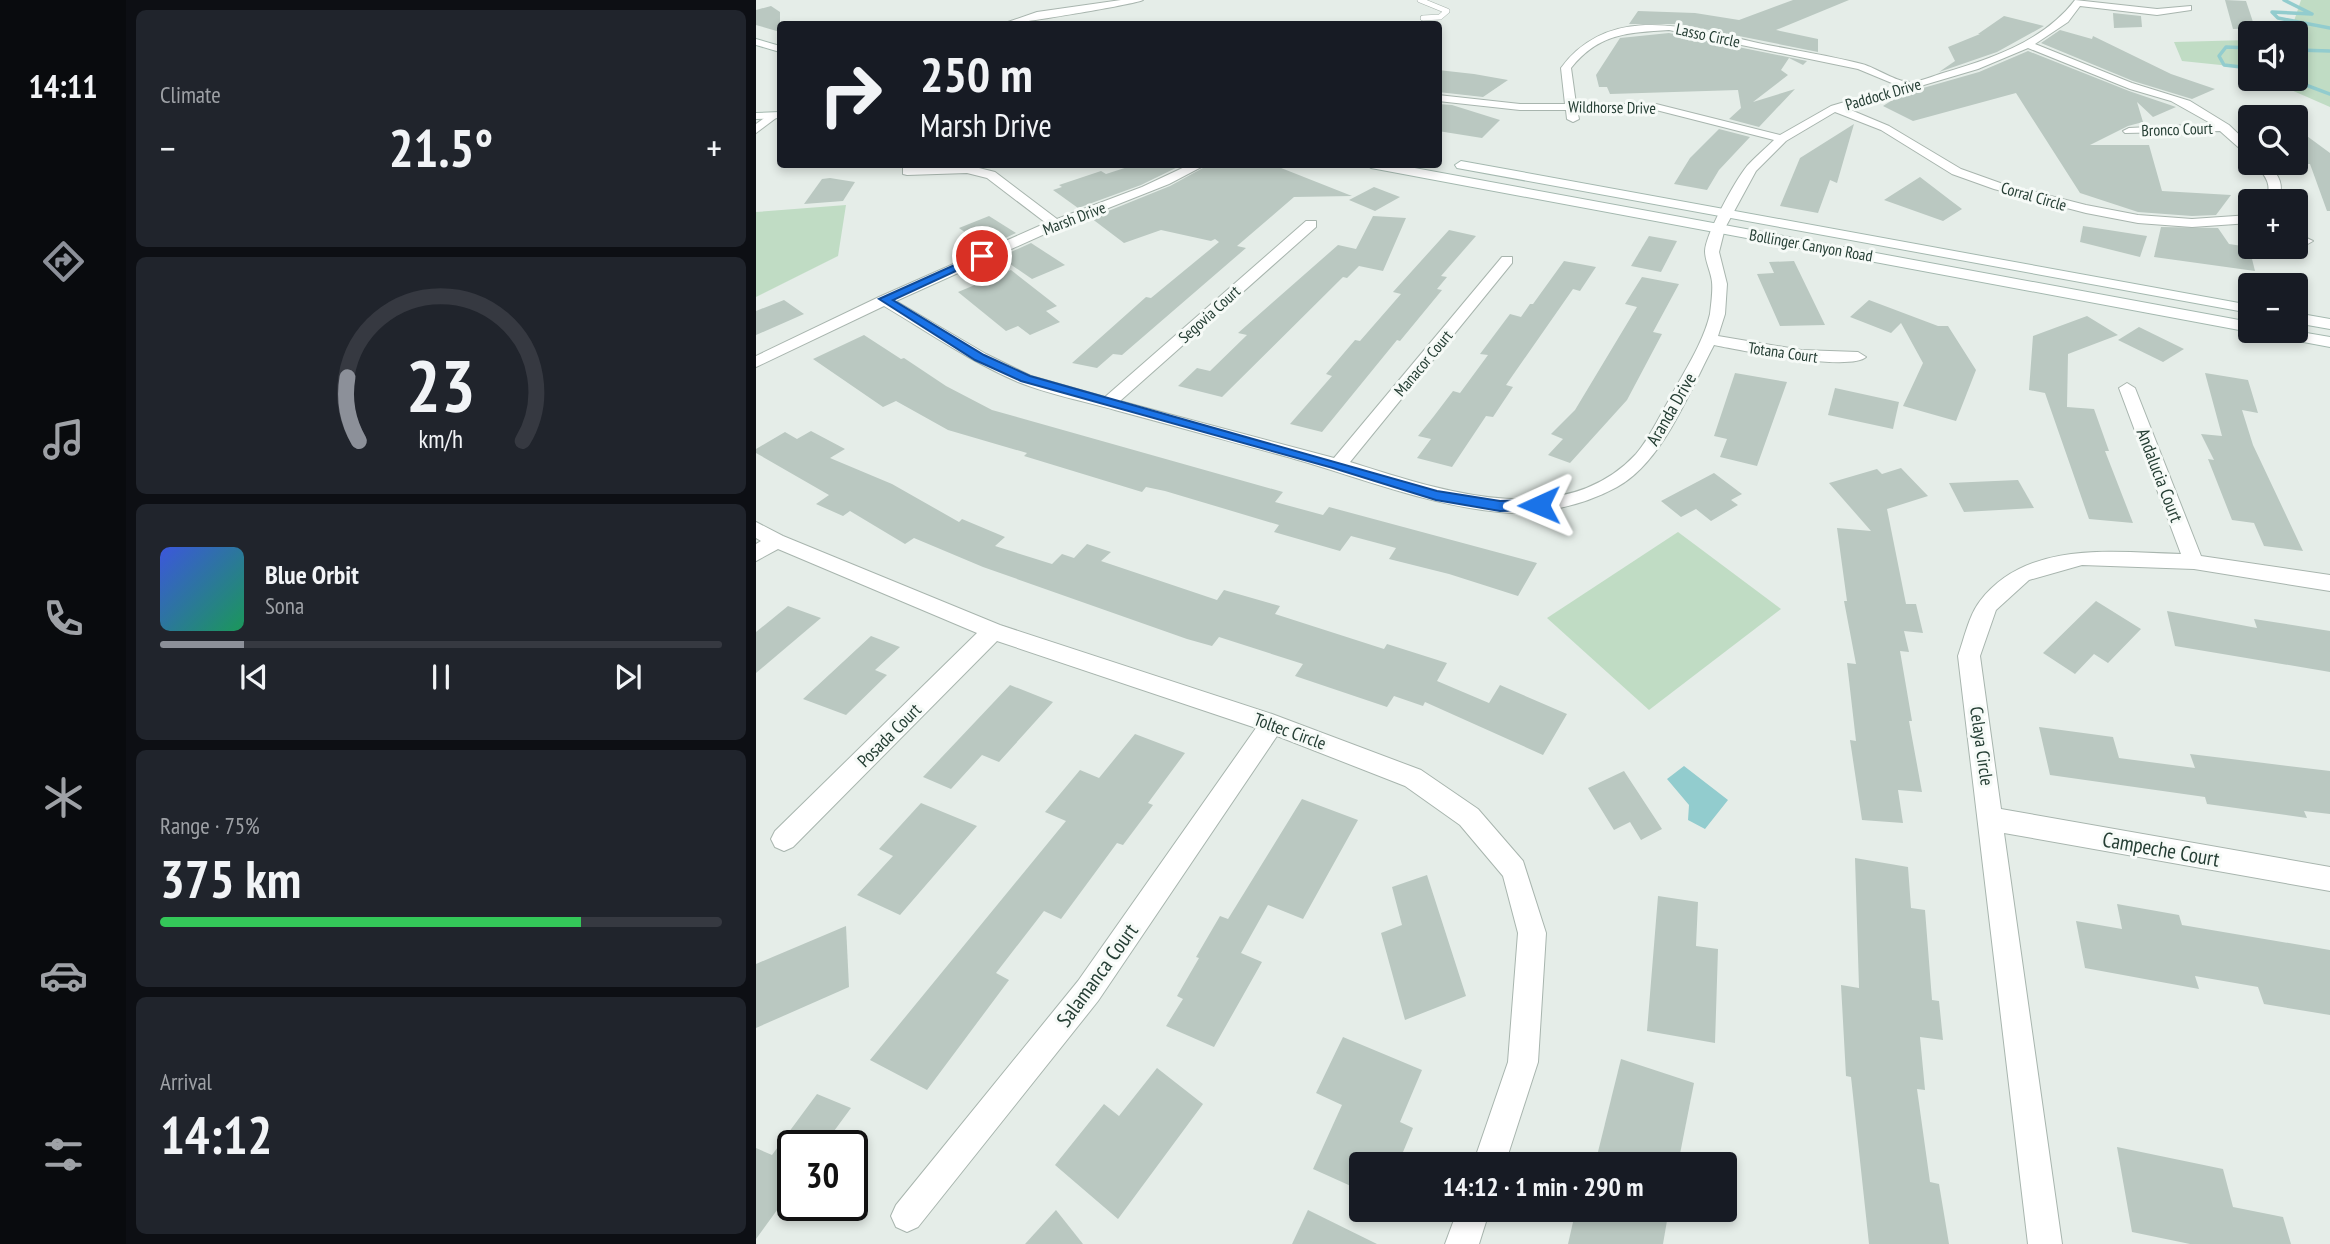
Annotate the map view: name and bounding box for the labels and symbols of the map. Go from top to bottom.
street label: Lasso Circle [1674,18,1742,52]
street label: Paddock Drive [1843,74,1923,114]
street label: Wildhorse Drive [1568,96,1656,118]
street label: Bronco Court [2141,118,2214,140]
street label: Corral Circle [1999,177,2069,215]
street label: Marsh Drive [1040,197,1108,239]
street label: Bollinger Canyon Road [1748,224,1874,266]
pin [952,226,1012,286]
street label: Segovia Court [1174,281,1245,347]
street label: Manacor Court [1390,325,1457,400]
street label: Totana Court [1747,337,1820,367]
street label: Aranda Drive [1641,369,1701,449]
street label: Andalucia Court [2132,425,2188,525]
position arrow [1502,468,1576,542]
street label: Posada Court [852,698,926,772]
street label: Celaya Circle [1965,705,1999,787]
street label: Toltec Circle [1251,707,1329,755]
street label: Campeche Court [2100,825,2222,873]
street label: Salamanca Court [1050,918,1144,1032]
speed limit sign: 30 [777,1130,868,1221]

